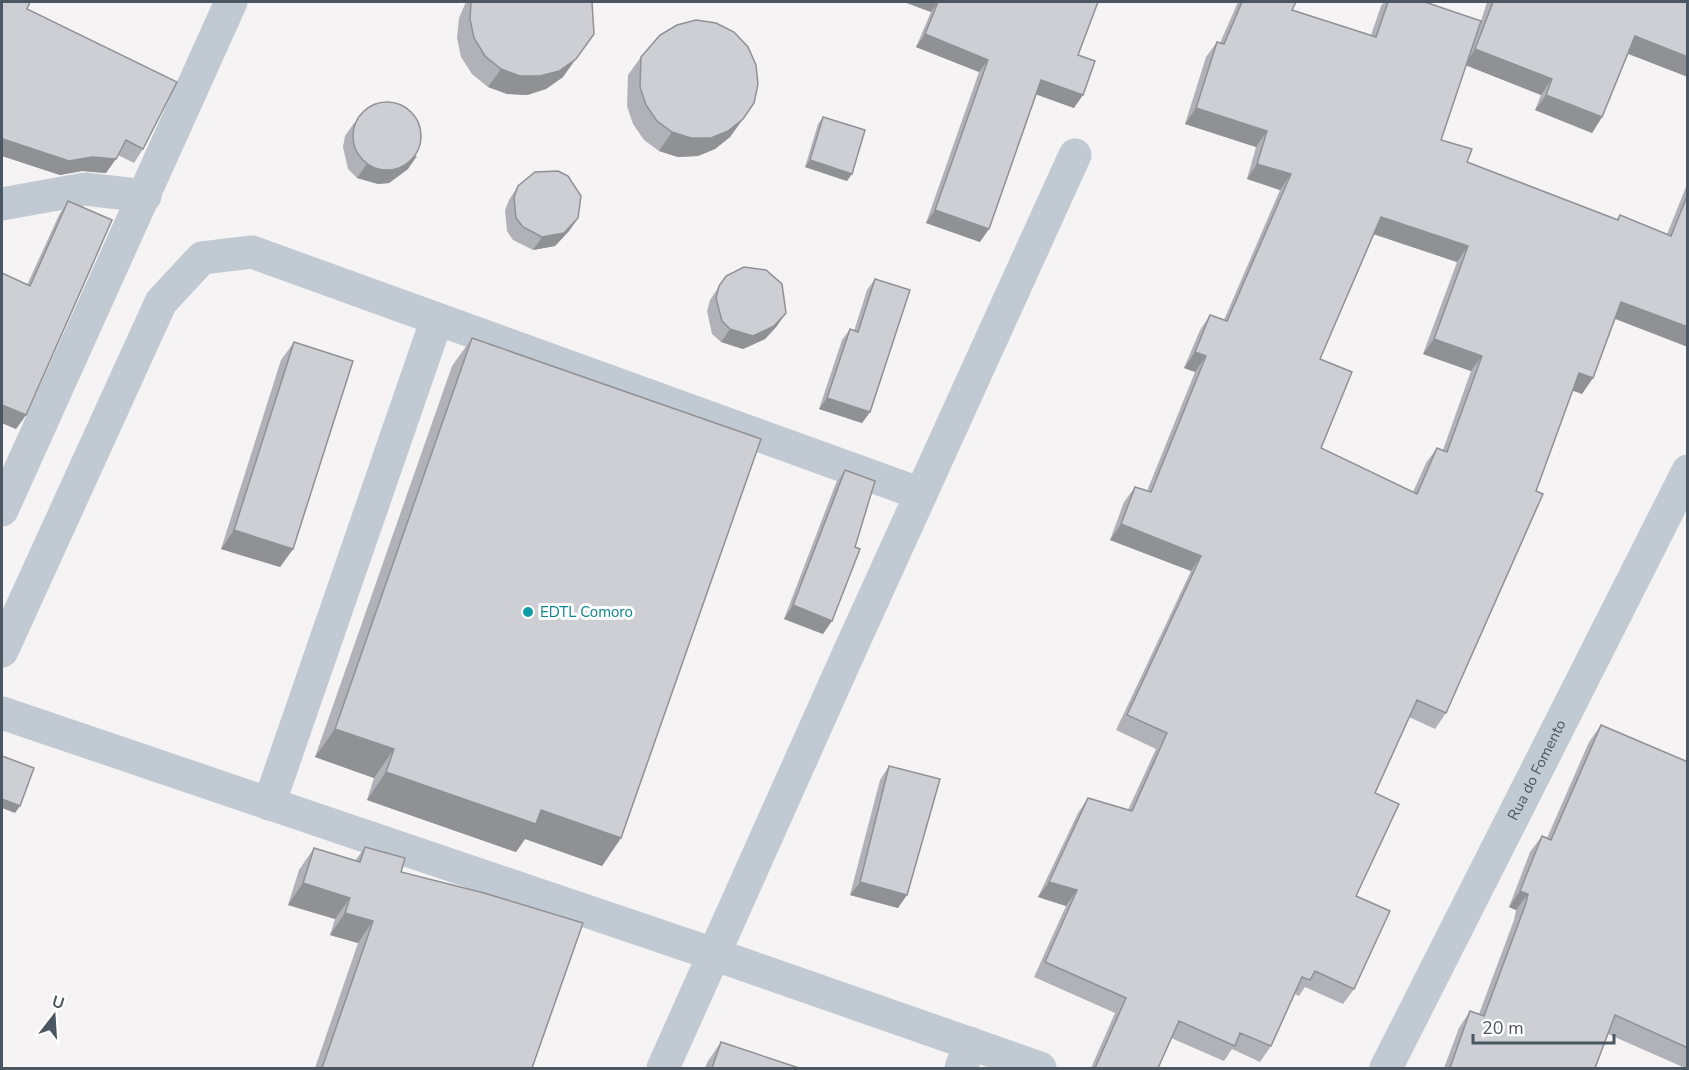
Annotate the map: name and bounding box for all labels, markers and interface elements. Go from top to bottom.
place label: EDTL Comoro [540,602,633,622]
marker: EDTL Comoro [521,605,535,619]
street label: Rua do Fomento [1503,716,1571,824]
north arrow [24,986,84,1046]
text: U [49,990,67,1015]
scale bar [1473,1007,1614,1045]
text: 20 m [1482,1016,1524,1040]

